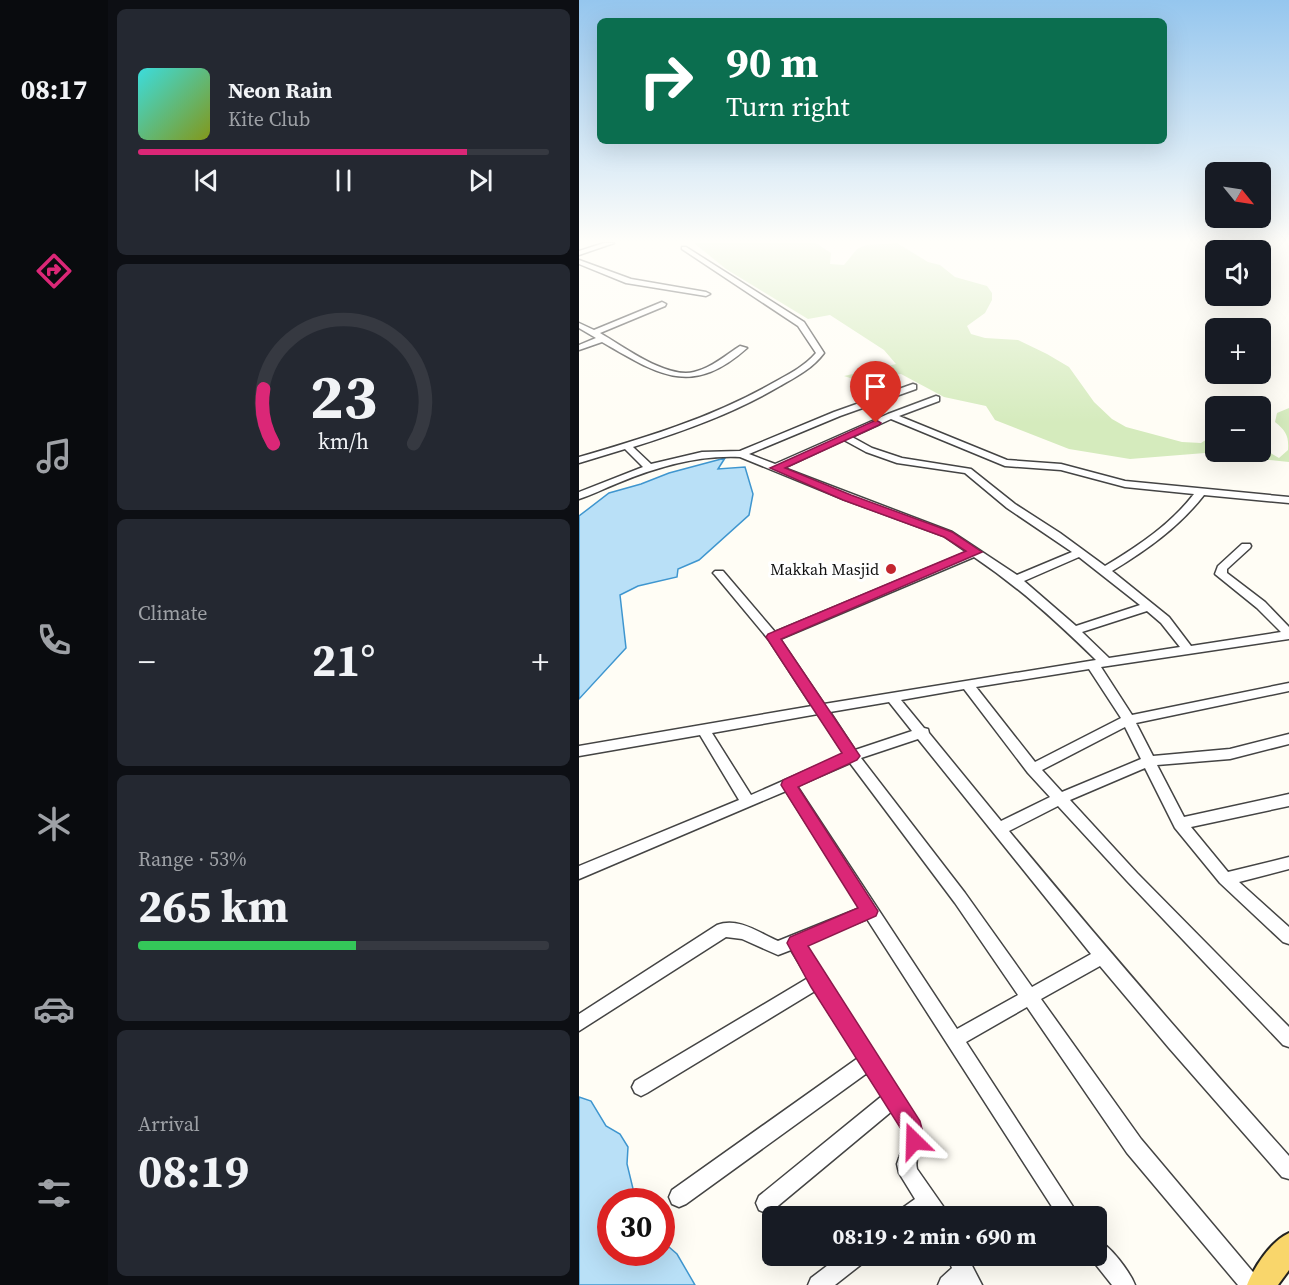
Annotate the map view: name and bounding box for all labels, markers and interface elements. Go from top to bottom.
text: 90 m [726,33,819,91]
icon: right [627,42,705,120]
text: 08:17 [21,71,87,108]
text: Neon Rain [228,75,332,105]
text: Turn right [726,88,850,125]
text: Kite Club [228,105,310,133]
north arrow [1205,162,1271,228]
map controls [1205,162,1271,462]
icon: previous [190,164,223,197]
icon: pause [327,164,360,197]
icon: next [464,164,497,197]
button: sound [1205,240,1271,306]
icon: directions [33,250,75,292]
button: + [1205,318,1271,384]
text: 23 [310,353,377,439]
pin [850,361,901,423]
icon: arrive [859,370,892,403]
button: − [1205,396,1271,462]
text: km/h [318,428,369,457]
icon: music [33,435,75,477]
place label: Makkah Masjid [770,558,879,580]
marker: Makkah Masjid [884,562,898,576]
text: Climate [138,599,207,627]
icon: phone [33,619,75,661]
text: 21° [312,629,375,691]
text: − [138,639,156,684]
text: + [531,639,549,684]
icon: climate [33,803,75,845]
text: Range · 53% [138,845,247,873]
text: 265 km [138,875,289,937]
icon: car [33,988,75,1030]
position arrow [882,1109,946,1173]
text: Arrival [138,1110,200,1138]
text: 08:19 [138,1140,249,1202]
icon: filters [33,1172,75,1214]
speed limit sign: 30 [597,1188,675,1266]
text: 08:19 · 2 min · 690 m [833,1221,1036,1251]

